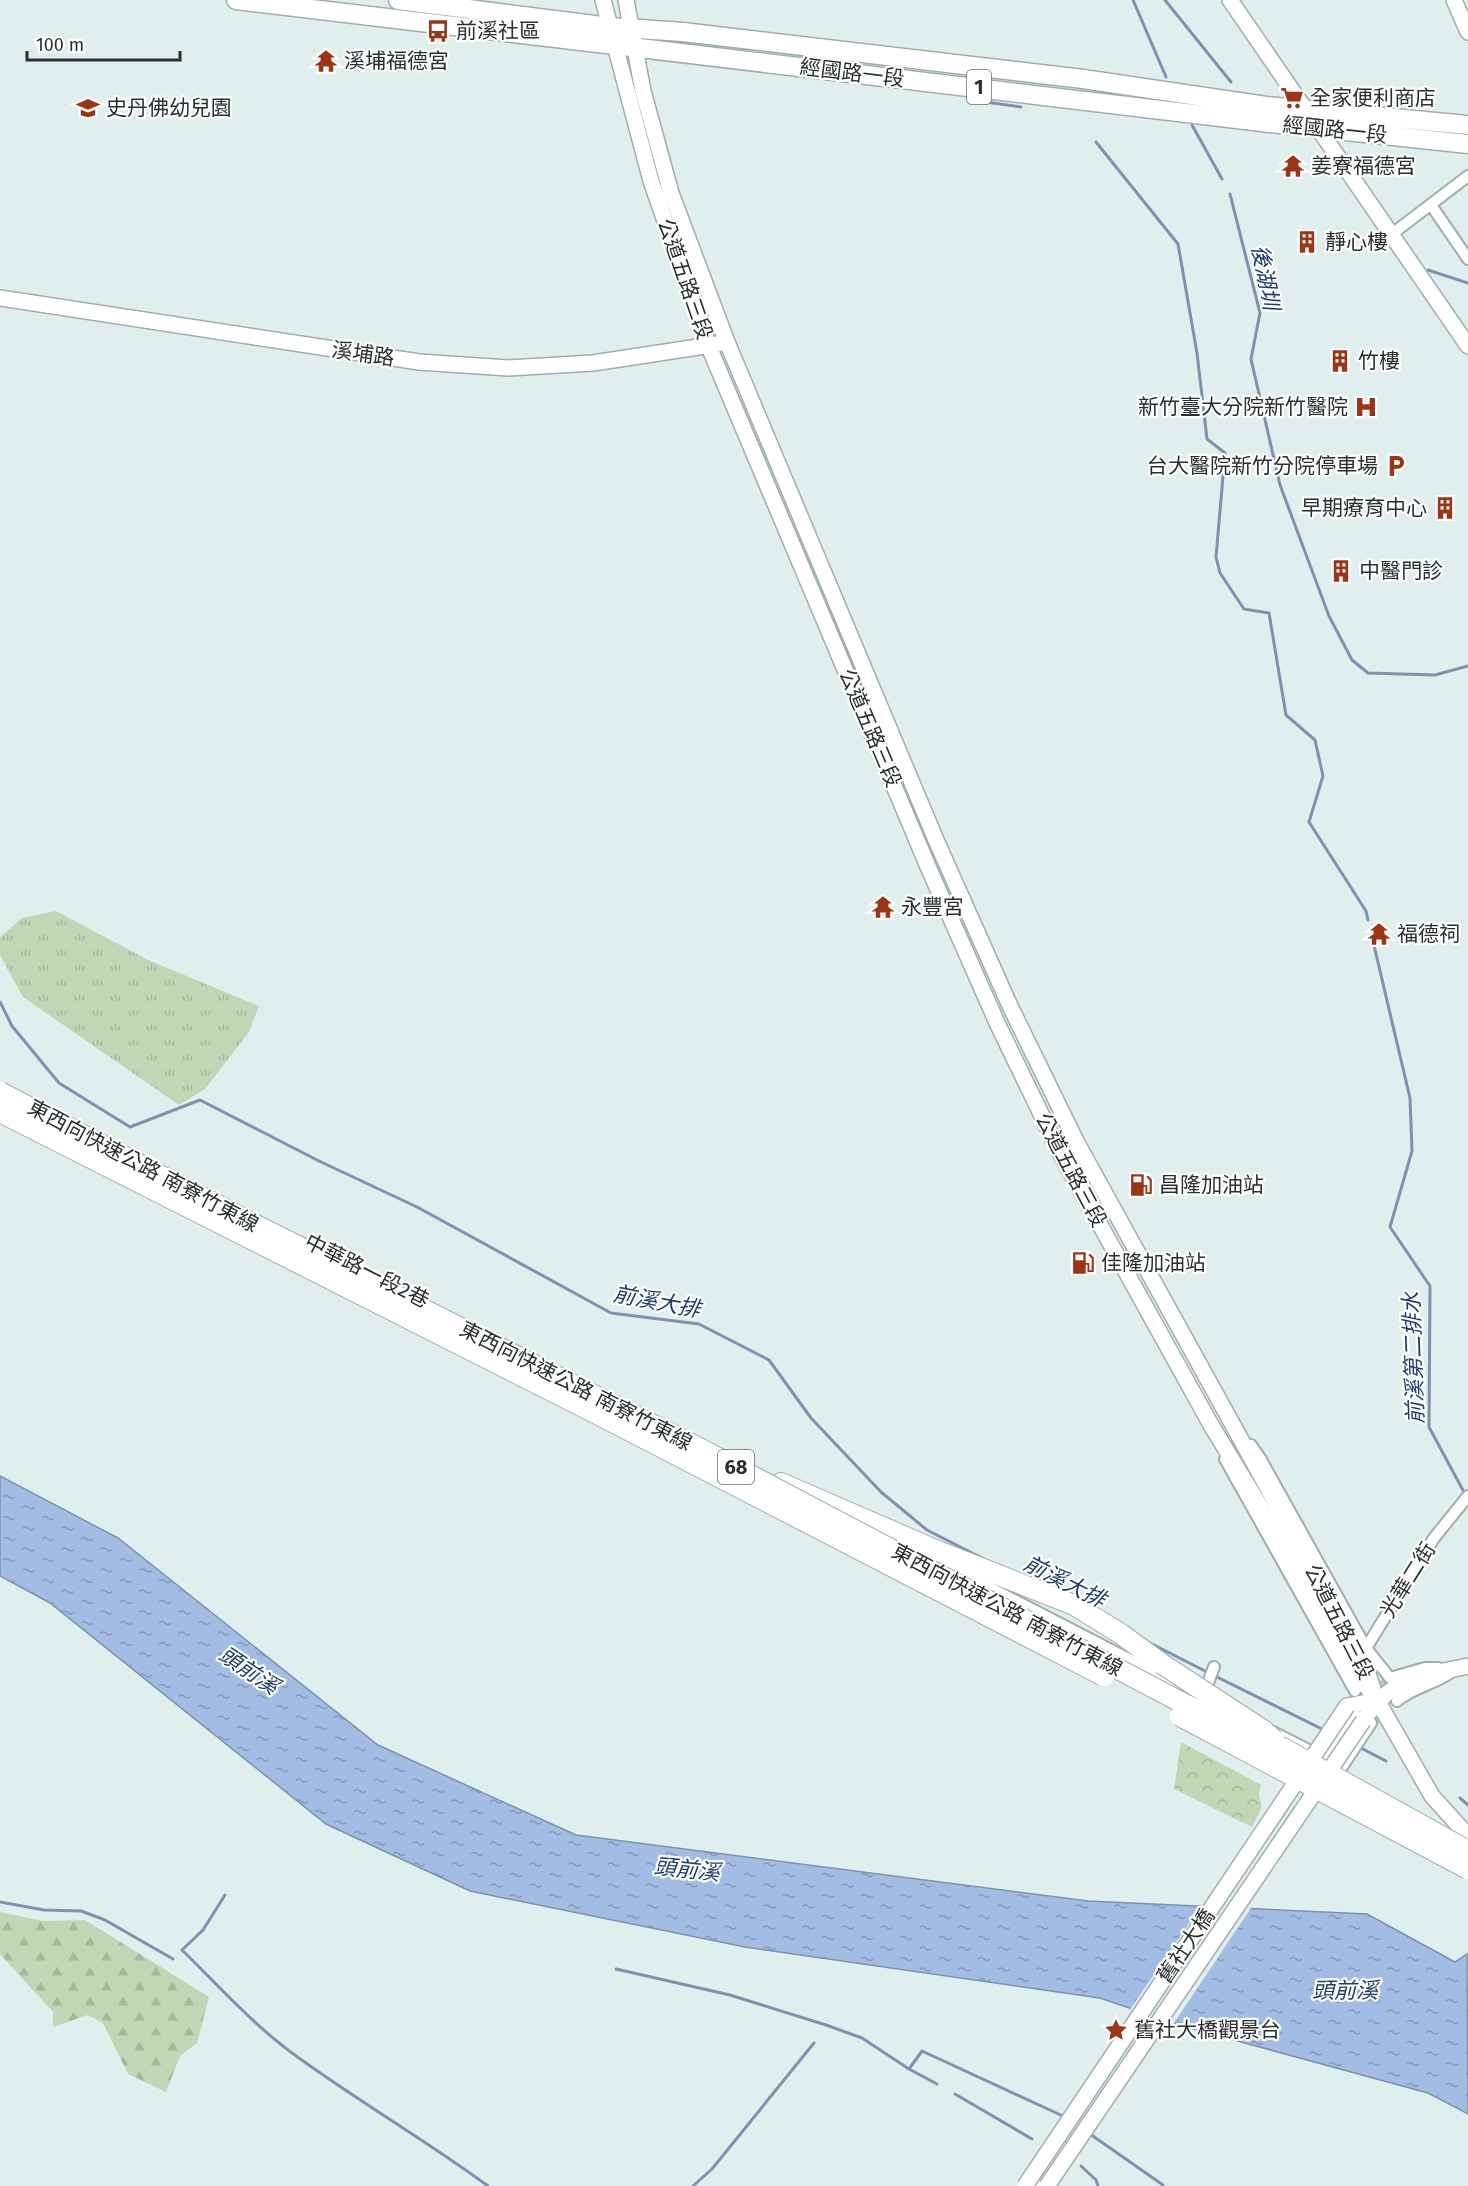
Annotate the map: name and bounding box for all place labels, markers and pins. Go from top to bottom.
bus stop icon: 前溪社區 [425,18,451,44]
place label: 前溪社區 [456,18,540,44]
temple icon: 溪埔福德宮 [313,48,339,74]
place label: 溪埔福德宮 [344,48,449,74]
supermarket icon: 全家便利商店 [1279,85,1305,111]
place label: 全家便利商店 [1310,85,1436,111]
school or university icon: 史丹佛幼兒園 [75,95,101,121]
place label: 史丹佛幼兒園 [106,95,232,121]
temple icon: 姜寮福德宮 [1280,153,1306,179]
place label: 姜寮福德宮 [1311,153,1416,179]
building icon: 靜心樓 [1294,229,1320,255]
place label: 靜心樓 [1325,229,1388,255]
building icon: 竹樓 [1327,348,1353,374]
place label: 竹樓 [1358,348,1400,374]
place label: 新竹臺大分院新竹醫院 [1138,394,1348,420]
hospital icon: 新竹臺大分院新竹醫院 [1353,394,1379,420]
place label: 台大醫院新竹分院停車場 [1147,453,1378,479]
parking icon: 台大醫院新竹分院停車場 [1383,453,1409,479]
place label: 早期療育中心 [1301,495,1427,521]
building icon: 早期療育中心 [1432,495,1458,521]
building icon: 中醫門診 [1328,558,1354,584]
place label: 中醫門診 [1359,558,1443,584]
temple icon: 永豐宮 [870,894,896,920]
place label: 永豐宮 [901,894,964,920]
temple icon: 福德祠 [1366,921,1392,947]
place label: 福德祠 [1397,921,1460,947]
fuel station icon: 昌隆加油站 [1128,1172,1154,1198]
place label: 昌隆加油站 [1159,1172,1264,1198]
fuel station icon: 佳隆加油站 [1070,1250,1096,1276]
place label: 佳隆加油站 [1101,1250,1206,1276]
place icon: 舊社大橋觀景台 [1103,2017,1129,2043]
place label: 舊社大橋觀景台 [1134,2017,1281,2043]

